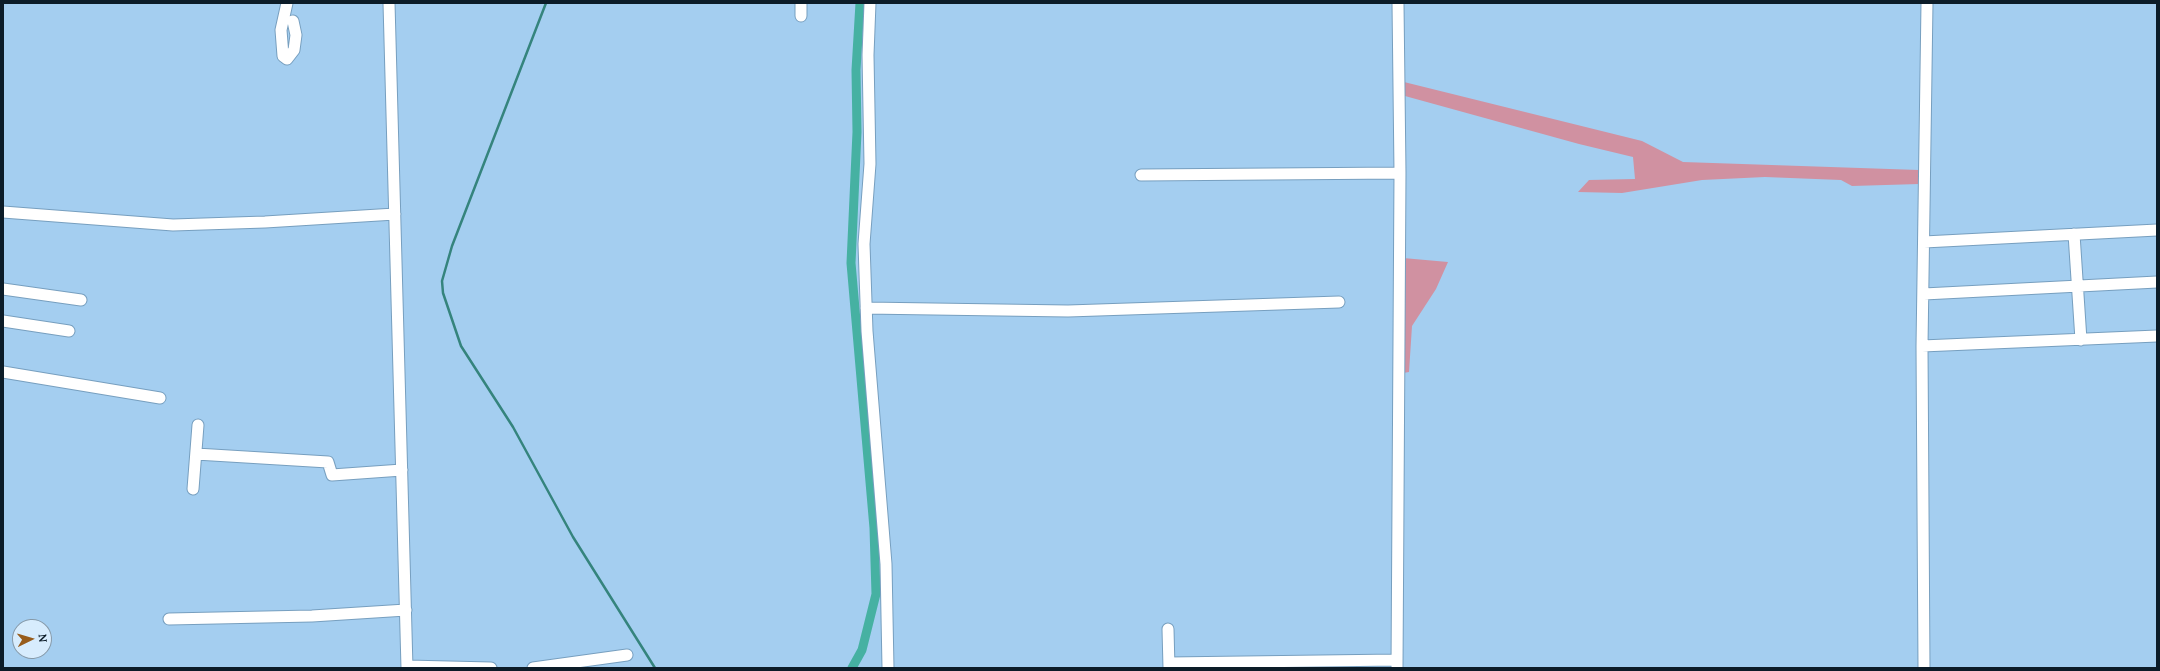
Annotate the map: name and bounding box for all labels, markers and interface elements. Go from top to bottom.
north arrow [12,619,52,659]
text: N [36,633,50,643]

